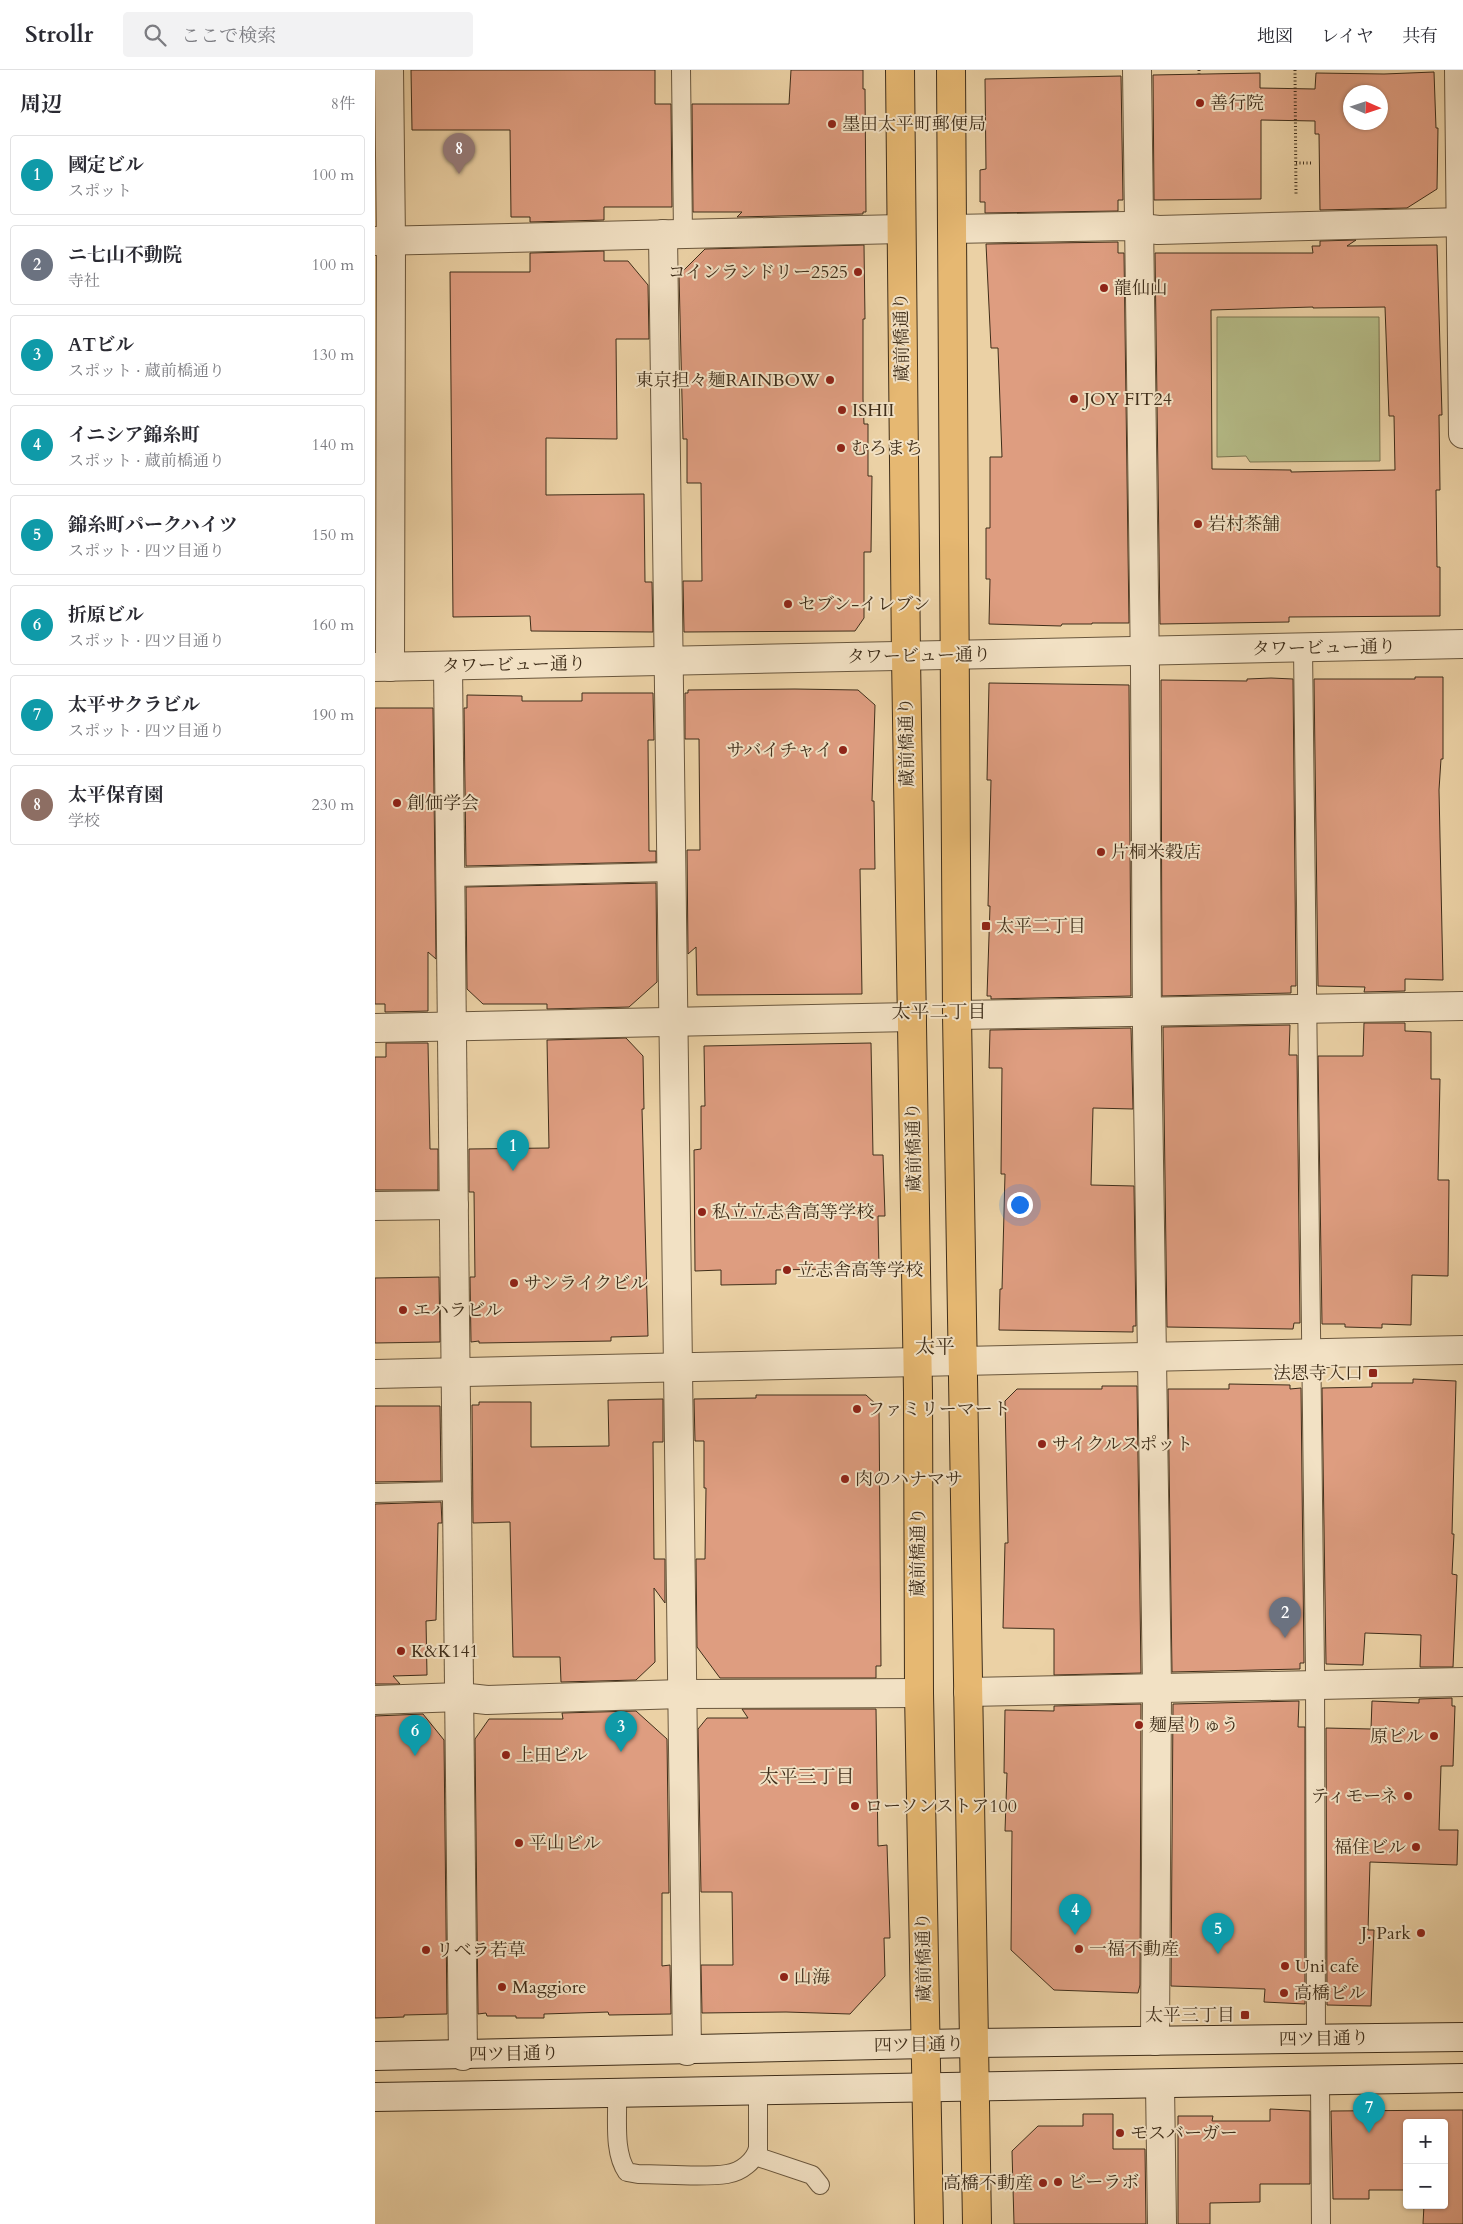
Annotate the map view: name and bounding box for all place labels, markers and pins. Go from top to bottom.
place label: 善行院 [1210,91,1264,116]
marker: 善行院 [1194,97,1206,109]
place label: 墨田太平町郵便局 [842,112,986,137]
marker: 墨田太平町郵便局 [826,118,838,130]
pin: 8 [443,133,475,174]
place label: コインランドリー2525 [668,260,848,285]
marker: コインランドリー2525 [852,266,864,278]
place label: 龍仙山 [1114,276,1168,301]
marker: 龍仙山 [1098,282,1110,294]
place label: 東京担々麺RAINBOW [636,368,820,393]
marker: 東京担々麺RAINBOW [824,374,836,386]
place label: JOY FIT24 [1081,387,1172,412]
marker: JOY FIT24 [1068,393,1080,405]
place label: ISHII [852,398,895,423]
marker: ISHII [836,404,848,416]
place label: むろまち [851,436,923,461]
marker: むろまち [835,442,847,454]
place label: 岩村茶舗 [1208,512,1280,537]
marker: 岩村茶舗 [1192,518,1204,530]
place label: セブン-イレブン [798,592,931,617]
marker: セブン-イレブン [782,598,794,610]
place label: サバイチャイ [727,738,833,763]
marker: サバイチャイ [837,744,849,756]
place label: 創価学会 [407,791,479,816]
marker: 創価学会 [391,797,403,809]
place label: 片桐米穀店 [1111,840,1201,865]
marker: 片桐米穀店 [1095,846,1107,858]
place label: 太平二丁目 [996,914,1086,939]
marker: 太平二丁目 [980,920,992,932]
pin: 1 [497,1130,529,1171]
place label: 私立立志舎高等学校 [712,1200,874,1225]
marker: 私立立志舎高等学校 [696,1206,708,1218]
place label: 立志舎高等学校 [797,1258,923,1283]
marker: 立志舎高等学校 [781,1264,793,1276]
place label: サンライクビル [524,1271,648,1296]
marker: サンライクビル [508,1277,520,1289]
place label: エハラビル [413,1298,503,1323]
marker: エハラビル [397,1304,409,1316]
place label: 法恩寺入口 [1273,1361,1363,1386]
marker: 法恩寺入口 [1367,1367,1379,1379]
place label: ファミリーマート [867,1397,1011,1422]
marker: ファミリーマート [851,1403,863,1415]
place label: サイクルスポット [1052,1432,1193,1457]
marker: サイクルスポット [1036,1438,1048,1450]
place label: 肉のハナマサ [855,1467,963,1492]
marker: 肉のハナマサ [839,1473,851,1485]
pin: 2 [1269,1597,1301,1638]
place label: K&K141 [411,1639,479,1664]
marker: K&K141 [395,1645,407,1657]
pin: 3 [605,1711,637,1752]
place label: 麺屋りゅう [1149,1713,1239,1738]
pin: 6 [399,1715,431,1756]
marker: 麺屋りゅう [1133,1719,1145,1731]
place label: 原ビル [1370,1724,1424,1749]
marker: 原ビル [1428,1730,1440,1742]
place label: 上田ビル [516,1743,588,1768]
marker: 上田ビル [500,1749,512,1761]
place label: ティモーネ [1311,1784,1398,1809]
marker: ティモーネ [1402,1790,1414,1802]
place label: ローソンストア100 [865,1794,1017,1819]
marker: ローソンストア100 [849,1800,861,1812]
place label: 平山ビル [529,1831,601,1856]
place label: 福住ビル [1334,1835,1406,1860]
marker: 平山ビル [513,1837,525,1849]
marker: 福住ビル [1410,1841,1422,1853]
pin: 4 [1059,1894,1091,1935]
pin: 5 [1202,1913,1234,1954]
place label: J. Park [1358,1921,1411,1946]
marker: J. Park [1415,1927,1427,1939]
place label: 一福不動産 [1089,1937,1179,1962]
place label: リベラ若草 [436,1938,526,1963]
marker: 一福不動産 [1073,1943,1085,1955]
marker: リベラ若草 [420,1944,432,1956]
place label: Uni cafe [1295,1954,1359,1979]
marker: Uni cafe [1279,1960,1291,1972]
place label: 山海 [794,1965,830,1990]
marker: 山海 [778,1971,790,1983]
place label: Maggiore [512,1975,586,2000]
marker: Maggiore [496,1981,508,1993]
place label: 高橋ビル [1294,1981,1366,2006]
marker: 高橋ビル [1278,1987,1290,1999]
place label: 太平三丁目 [1145,2003,1235,2028]
marker: 太平三丁目 [1239,2009,1251,2021]
pin: 7 [1353,2092,1385,2133]
place label: モスバーガー [1130,2121,1238,2146]
marker: モスバーガー [1114,2127,1126,2139]
place label: ビーラボ [1068,2170,1139,2195]
place label: 高橋不動産 [943,2171,1033,2196]
marker: ビーラボ [1052,2176,1064,2188]
marker: 高橋不動産 [1037,2177,1049,2189]

